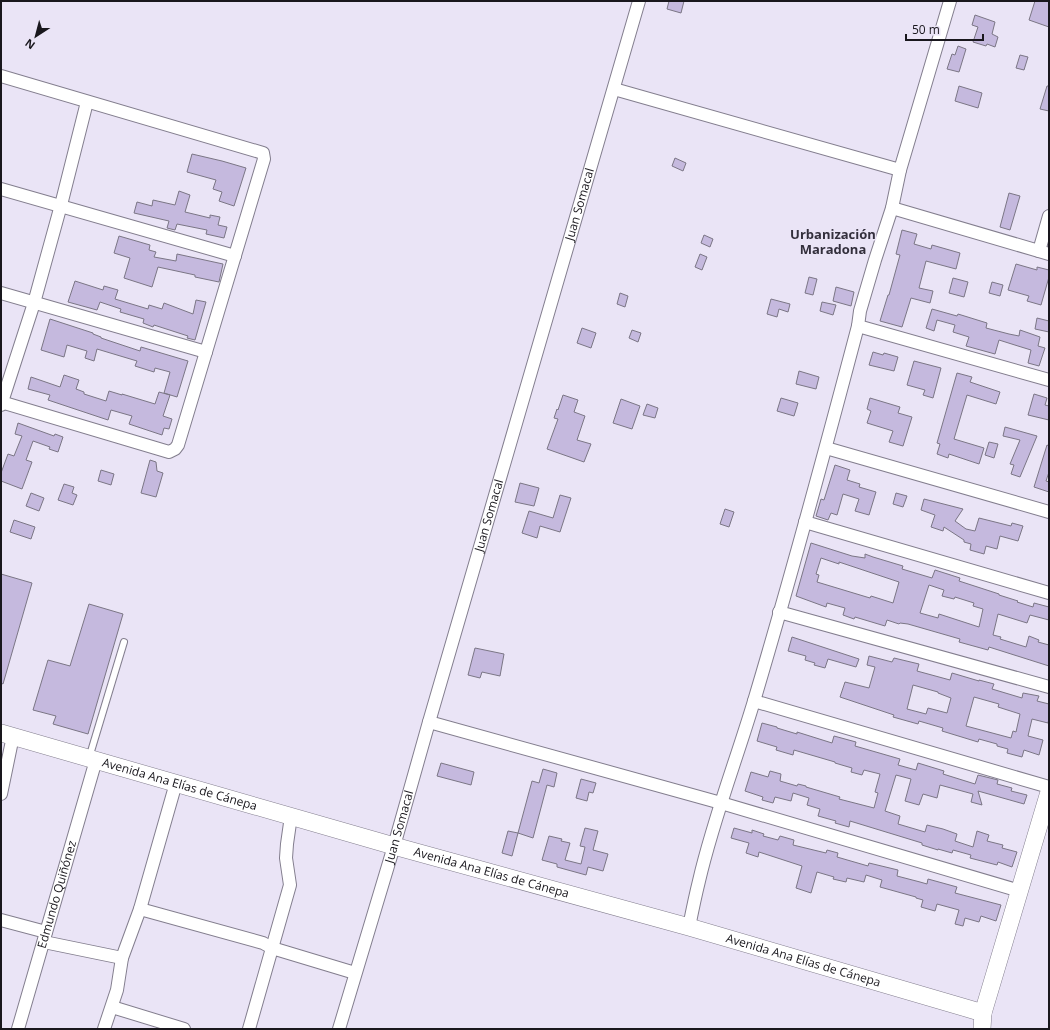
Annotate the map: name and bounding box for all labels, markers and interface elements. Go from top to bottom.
north arrow [16,16,56,56]
scale bar [906,16,983,42]
text: 50 m [912,21,940,38]
text: N [22,36,38,53]
street label: Juan Somacal [560,166,598,244]
district label: Urbanización Maradona [790,225,876,258]
street label: Juan Somacal [470,477,507,555]
street label: Avenida Ana Elías de Cánepa [100,754,259,814]
street label: Juan Somacal [380,788,417,866]
street label: Edmundo Quiñónez [33,838,80,950]
street label: Avenida Ana Elías de Cánepa [412,843,571,902]
street label: Avenida Ana Elías de Cánepa [724,929,883,991]

